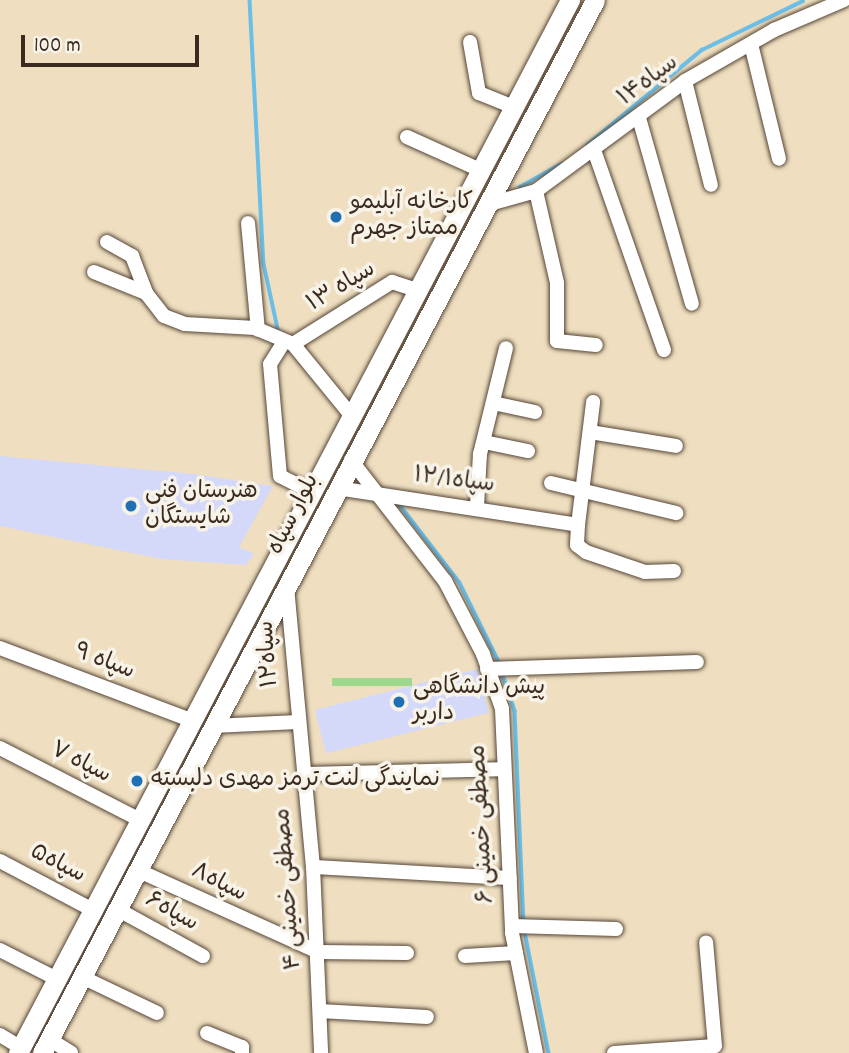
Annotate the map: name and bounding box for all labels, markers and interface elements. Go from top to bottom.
scale bar [24,21,203,65]
text: 100 m [34,32,81,62]
street label: سپاه۱۴ [613,50,685,114]
place label: کارخانه آبلیمو ممتاز جهرم [350,190,473,244]
marker: کارخانه آبلیمو ممتاز جهرم [328,209,344,225]
street label: سپاه ۱۳ [303,257,381,319]
street label: سپاه۱۲/۱ [412,463,496,501]
street label: بلوار سپاه [263,470,327,560]
place label: هنرستان فنی شایستگان [145,479,258,533]
marker: هنرستان فنی شایستگان [123,498,139,514]
street label: سپاه۱۲ [254,620,286,688]
street label: سپاه ۹ [70,639,138,687]
place label: پیش دانشگاهی داربر [413,675,545,729]
marker: پیش دانشگاهی داربر [391,694,407,710]
street label: سپاه ۷ [45,737,115,791]
street label: مصطفی خمینی ۶ [466,744,502,904]
place label: نمایندگی لنت ترمز مهدی دلبسته [151,767,440,795]
marker: نمایندگی لنت ترمز مهدی دلبسته [129,773,145,789]
street label: مصطفی خمینی ۴ [271,807,309,971]
street label: سپاه۵ [25,839,89,891]
street label: سپاه۸ [186,858,250,910]
street label: سپاه۶ [140,887,202,939]

